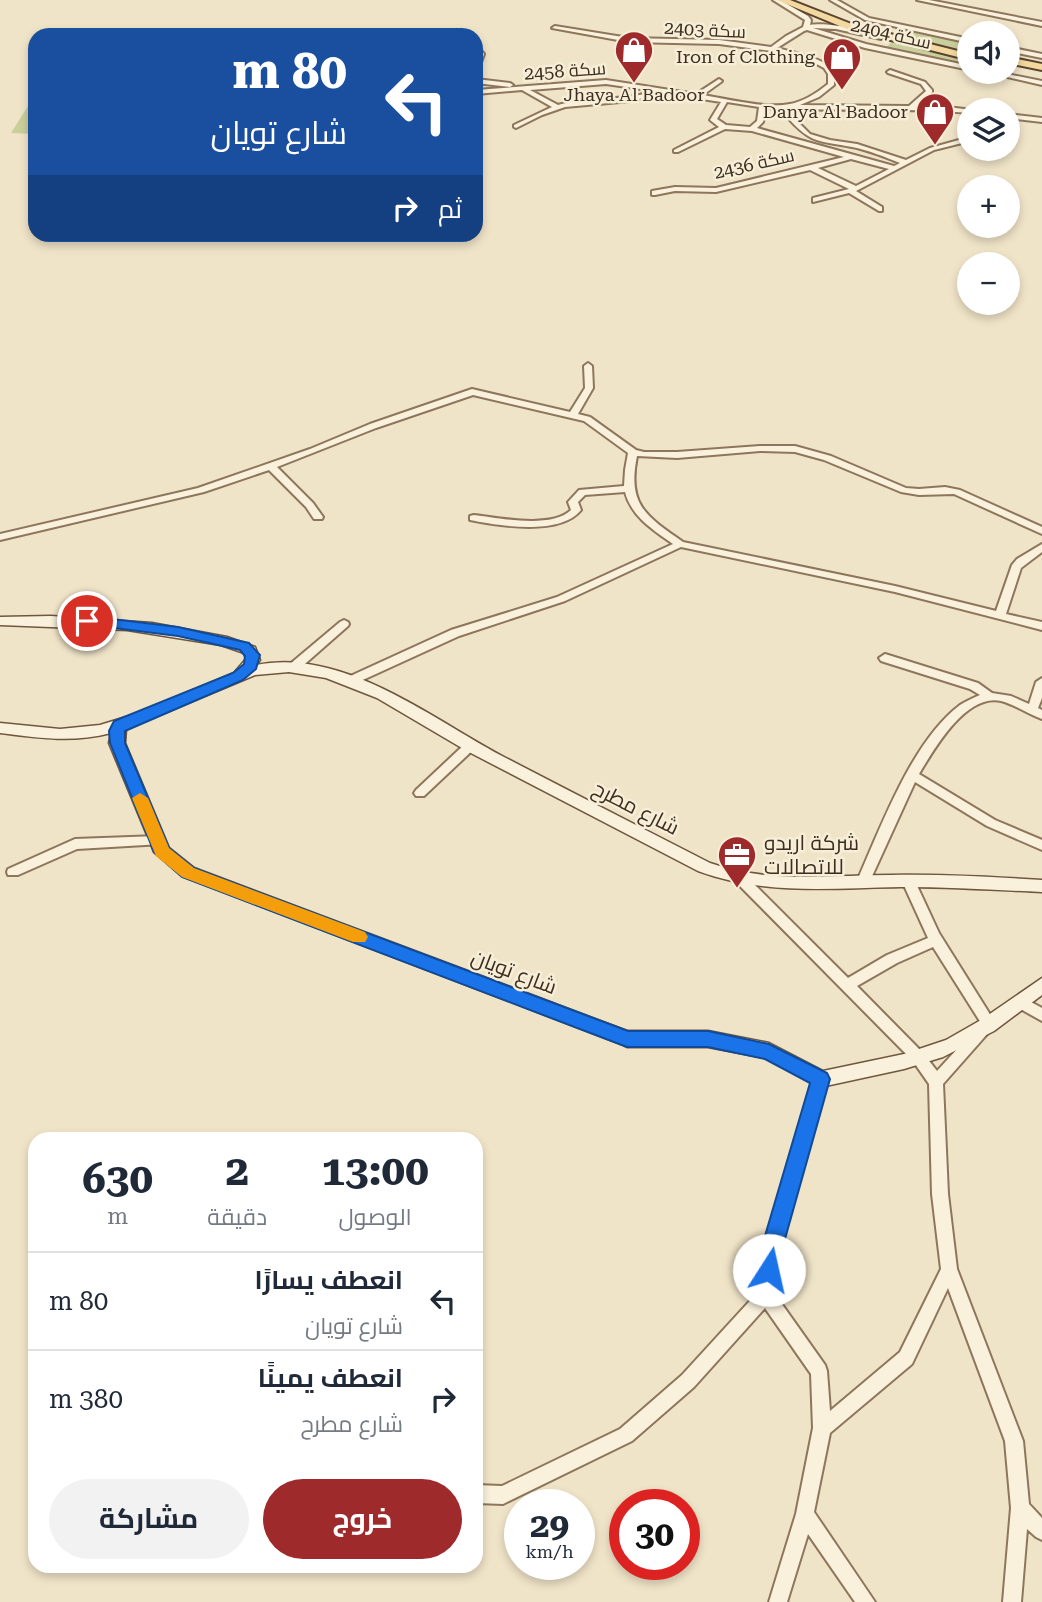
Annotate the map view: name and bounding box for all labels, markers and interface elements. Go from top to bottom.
street label: سكة 2404 [849,14,933,53]
street label: سكة 2403 [664,17,747,42]
map controls [957,21,1020,315]
button: sound [957,21,1020,84]
shop icon: Jhaya Al Badoor [613,29,655,84]
shop icon: Iron of Clothing [821,36,863,91]
text: 80 m [232,43,347,100]
place label: Iron of Clothing [676,46,816,67]
icon: left [371,56,462,147]
street label: سكة 2458 [523,57,607,84]
place label: Jhaya Al Badoor [563,84,705,105]
shop icon: Danya Al Badoor [914,91,956,146]
button: layers [957,98,1020,161]
place label: Danya Al Badoor [763,101,908,122]
text: شارع تويان [211,114,347,152]
street label: سكة 2436 [712,144,796,183]
button: + [957,175,1020,238]
icon: right [386,189,424,227]
text: ثم [438,194,462,224]
button: − [957,252,1020,315]
pin [57,591,117,651]
icon: arrive [68,602,106,640]
street label: شارع مطرح [588,776,683,842]
place label: شركة اريدو للاتصالات [764,831,859,879]
office icon: شركة اريدو للاتصالات [716,834,758,889]
street label: شارع تويان [467,945,560,1001]
text: 2 [225,1146,249,1195]
text: 13:00 [321,1146,429,1195]
text: 630 [82,1154,153,1203]
text: m [107,1203,128,1230]
text: دقيقة [207,1204,267,1231]
text: الوصول [338,1204,412,1231]
position arrow [732,1233,806,1307]
text: انعطف يسارًا [255,1265,403,1295]
icon: left [424,1282,462,1320]
text: 80 m [49,1286,108,1316]
text: شارع تويان [305,1313,403,1340]
text: انعطف يمينًا [258,1363,403,1393]
icon: right [424,1380,462,1418]
text: 380 m [49,1384,123,1414]
text: شارع مطرح [300,1411,403,1438]
button: مشاركة [49,1479,249,1559]
button: خروج [263,1479,462,1559]
speed limit sign: 30 [609,1489,700,1580]
text: 29 [530,1505,569,1546]
text: km/h [525,1541,574,1562]

